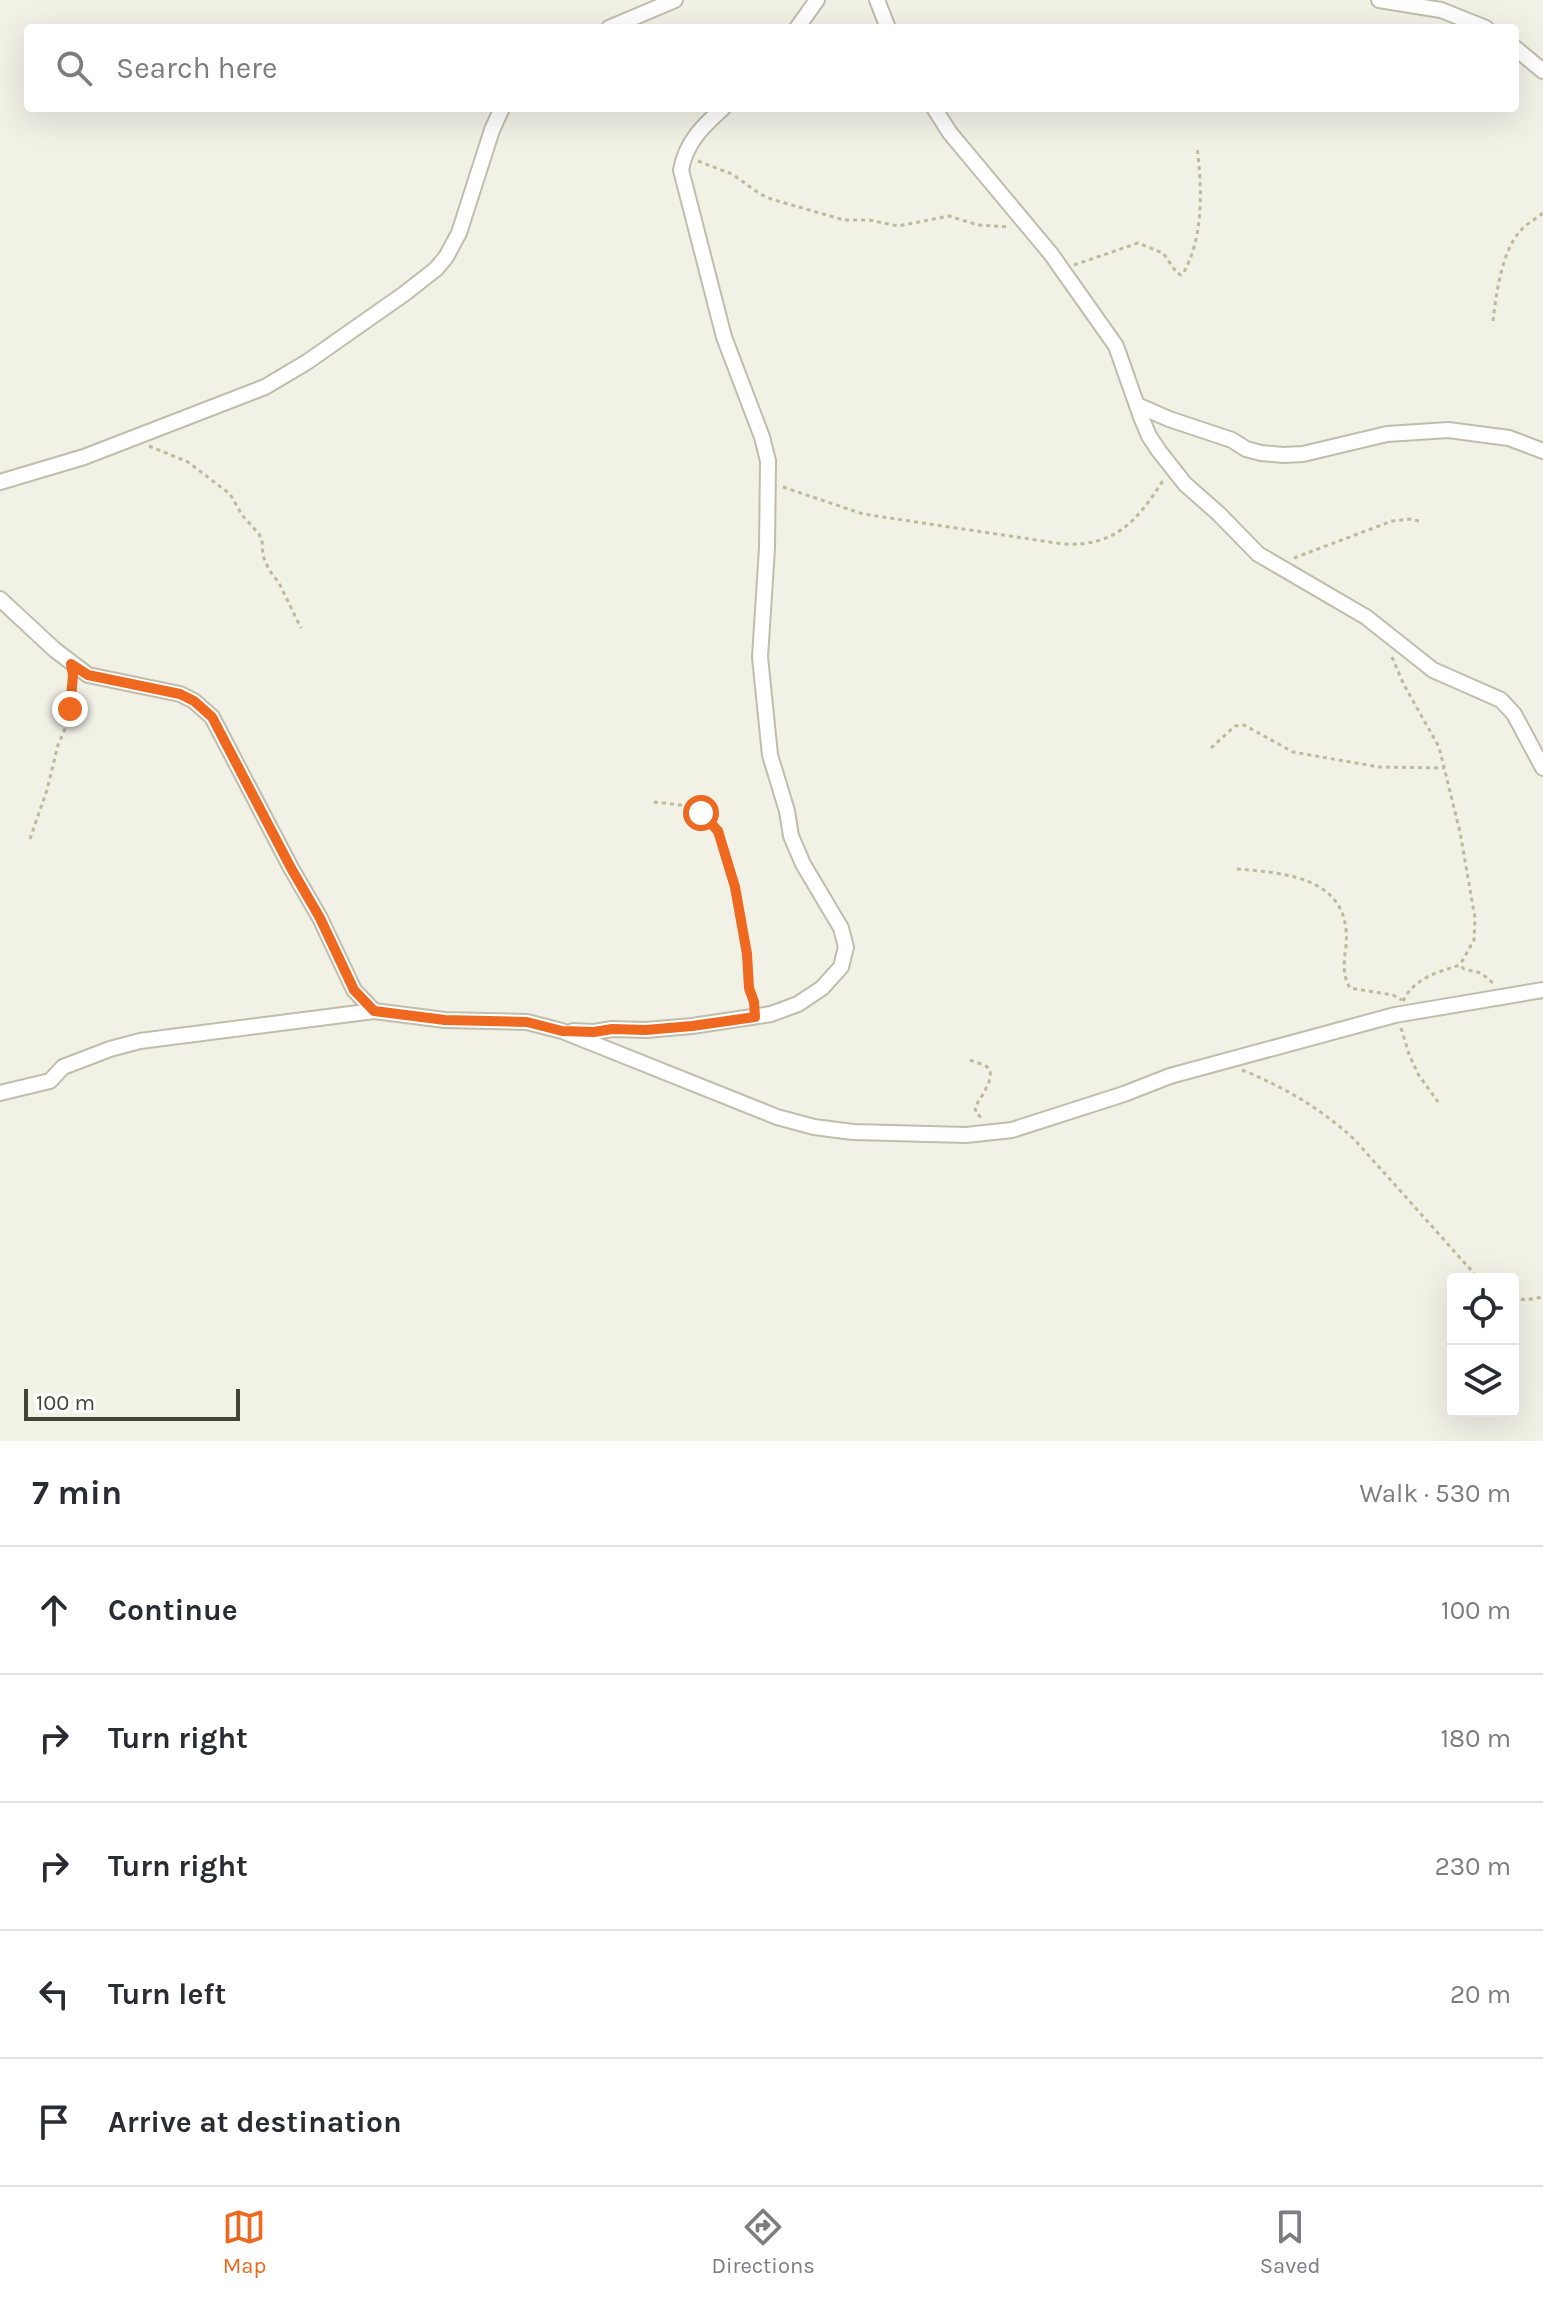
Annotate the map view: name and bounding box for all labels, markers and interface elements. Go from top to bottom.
search box [24,24,1519,112]
icon: search [52,46,96,90]
text: Search here [116,50,277,86]
route end [52,691,88,727]
route start [683,795,719,831]
map controls [1447,1273,1519,1417]
button: locate [1447,1273,1519,1345]
button: layers [1447,1345,1519,1417]
scale bar [24,1385,240,1421]
text: 100 m [36,1390,95,1416]
text: 7 min [32,1473,122,1513]
text: Walk · 530 m [1359,1478,1511,1509]
icon: ahead [32,1588,76,1632]
text: Continue [108,1592,238,1628]
text: 100 m [1441,1595,1511,1626]
icon: right [32,1716,76,1760]
text: Turn right [108,1720,248,1756]
text: 180 m [1441,1723,1511,1754]
icon: right [32,1844,76,1888]
text: Turn right [108,1848,248,1884]
text: 230 m [1435,1851,1511,1882]
icon: left [32,1972,76,2016]
text: Turn left [108,1976,226,2012]
text: 20 m [1450,1979,1511,2010]
icon: arrive [32,2100,76,2144]
text: Arrive at destination [108,2104,402,2140]
tab: Map [222,2205,266,2279]
tab: Directions [711,2205,815,2279]
tab: Saved [1260,2205,1321,2279]

